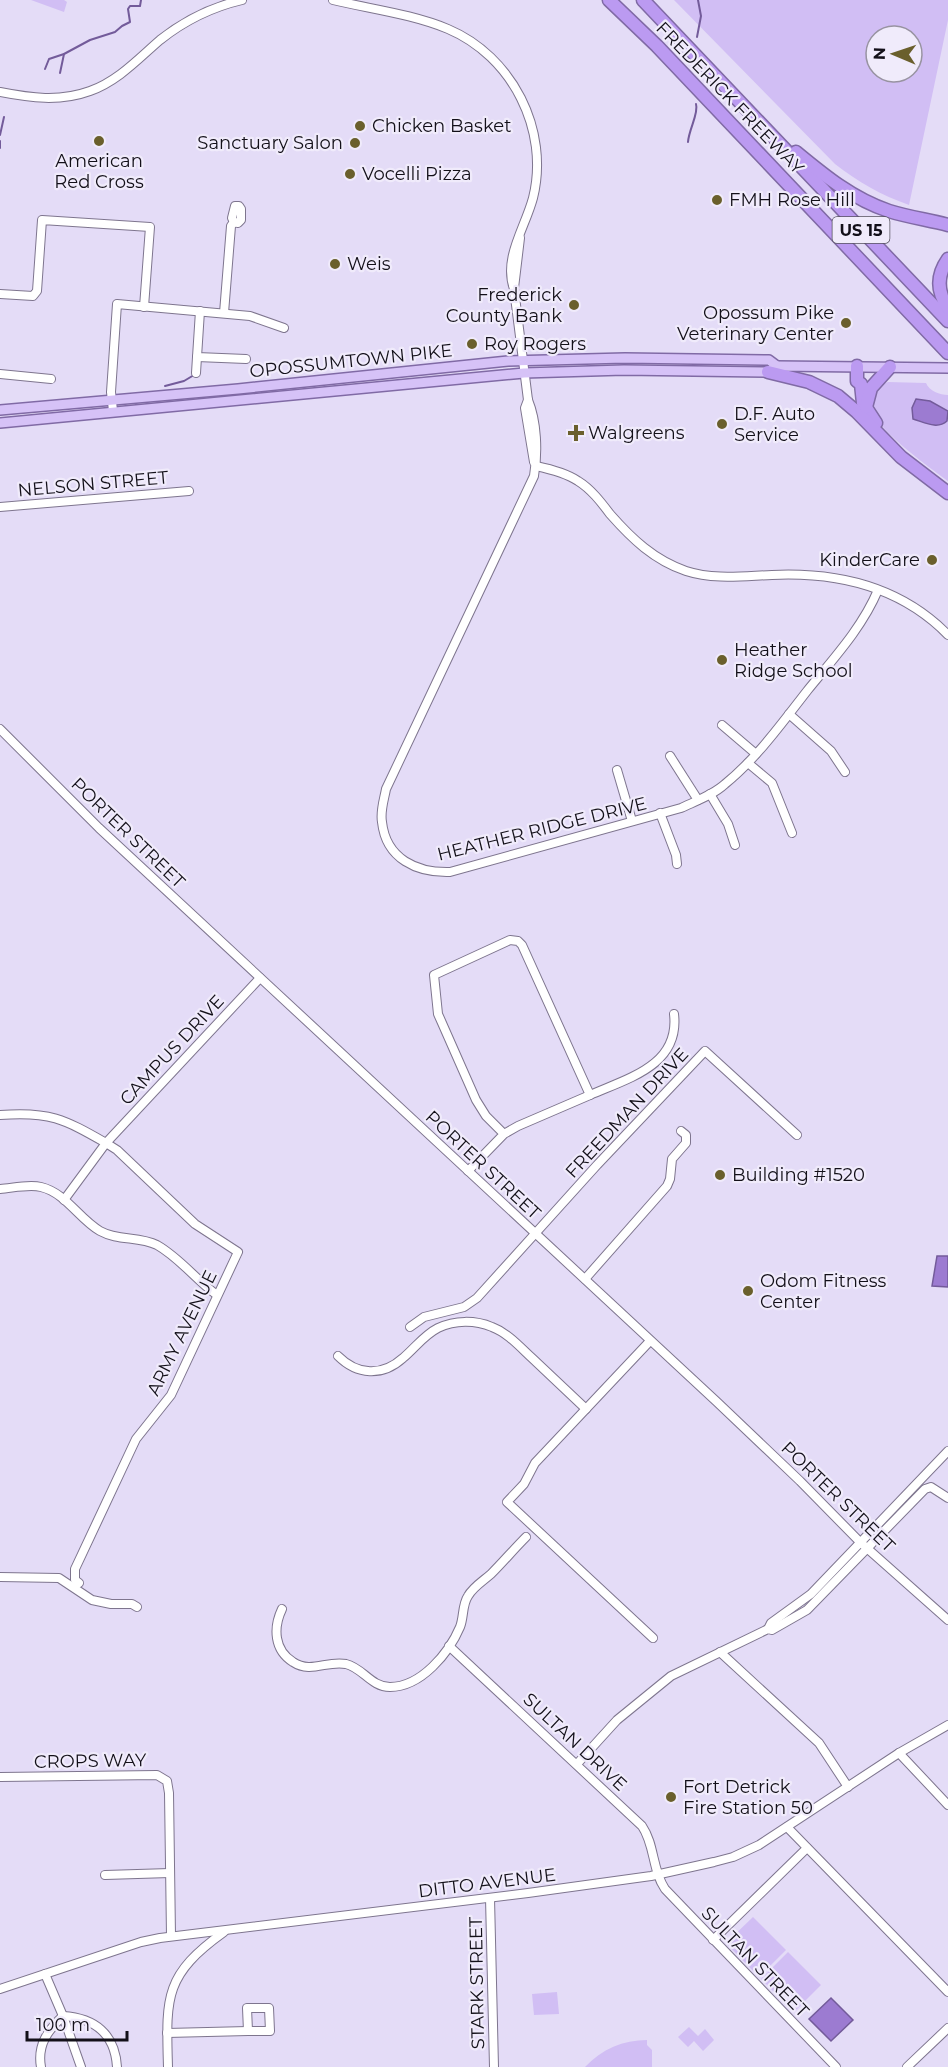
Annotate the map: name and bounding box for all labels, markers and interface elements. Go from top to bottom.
street label: FREDERICK FREEWAY [651,17,809,179]
north arrow [864,24,924,84]
text: N [870,47,889,60]
place label: Chicken Basket [372,115,511,137]
marker: Chicken Basket [353,119,367,133]
place label: Sanctuary Salon [197,132,343,154]
marker: American Red Cross [92,134,106,148]
marker: Sanctuary Salon [348,136,362,150]
place label: American Red Cross [54,150,144,193]
place label: Vocelli Pizza [362,163,472,185]
marker: Vocelli Pizza [343,167,357,181]
place label: FMH Rose Hill [729,189,855,211]
marker: FMH Rose Hill [710,193,724,207]
road number: US 15 [832,217,890,243]
place label: Weis [347,253,391,275]
marker: Weis [328,257,342,271]
place label: Frederick County Bank [446,284,562,327]
marker: Frederick County Bank [567,298,581,312]
place label: Opossum Pike Veterinary Center [677,302,834,345]
marker: Opossum Pike Veterinary Center [839,316,853,330]
place label: Roy Rogers [484,333,586,355]
marker: Roy Rogers [465,337,479,351]
street label: OPOSSUMTOWN PIKE [249,339,453,383]
place label: D.F. Auto Service [734,403,815,446]
marker: D.F. Auto Service [715,417,729,431]
place label: Walgreens [588,422,685,444]
marker: Walgreens [569,426,583,440]
street label: NELSON STREET [17,466,170,502]
place label: KinderCare [819,549,920,571]
marker: KinderCare [925,553,939,567]
place label: Heather Ridge School [734,639,853,682]
marker: Heather Ridge School [715,653,729,667]
street label: PORTER STREET [67,773,190,893]
street label: HEATHER RIDGE DRIVE [435,792,649,866]
street label: CAMPUS DRIVE [115,990,229,1110]
street label: FREEDMAN DRIVE [561,1043,693,1183]
street label: PORTER STREET [421,1106,546,1225]
place label: Building #1520 [732,1164,865,1186]
marker: Building #1520 [713,1168,727,1182]
street label: ARMY AVENUE [142,1267,222,1399]
place label: Odom Fitness Center [760,1270,887,1313]
marker: Odom Fitness Center [741,1284,755,1298]
street label: PORTER STREET [777,1437,900,1557]
street label: SULTAN DRIVE [519,1688,631,1796]
street label: CROPS WAY [34,1749,147,1773]
place label: Fort Detrick Fire Station 50 [683,1776,813,1819]
marker: Fort Detrick Fire Station 50 [664,1790,678,1804]
street label: DITTO AVENUE [417,1864,557,1902]
street label: SULTAN STREET [697,1902,814,2022]
street label: STARK STREET [465,1916,489,2050]
scale bar [27,2004,128,2042]
text: 100 m [36,2014,90,2036]

